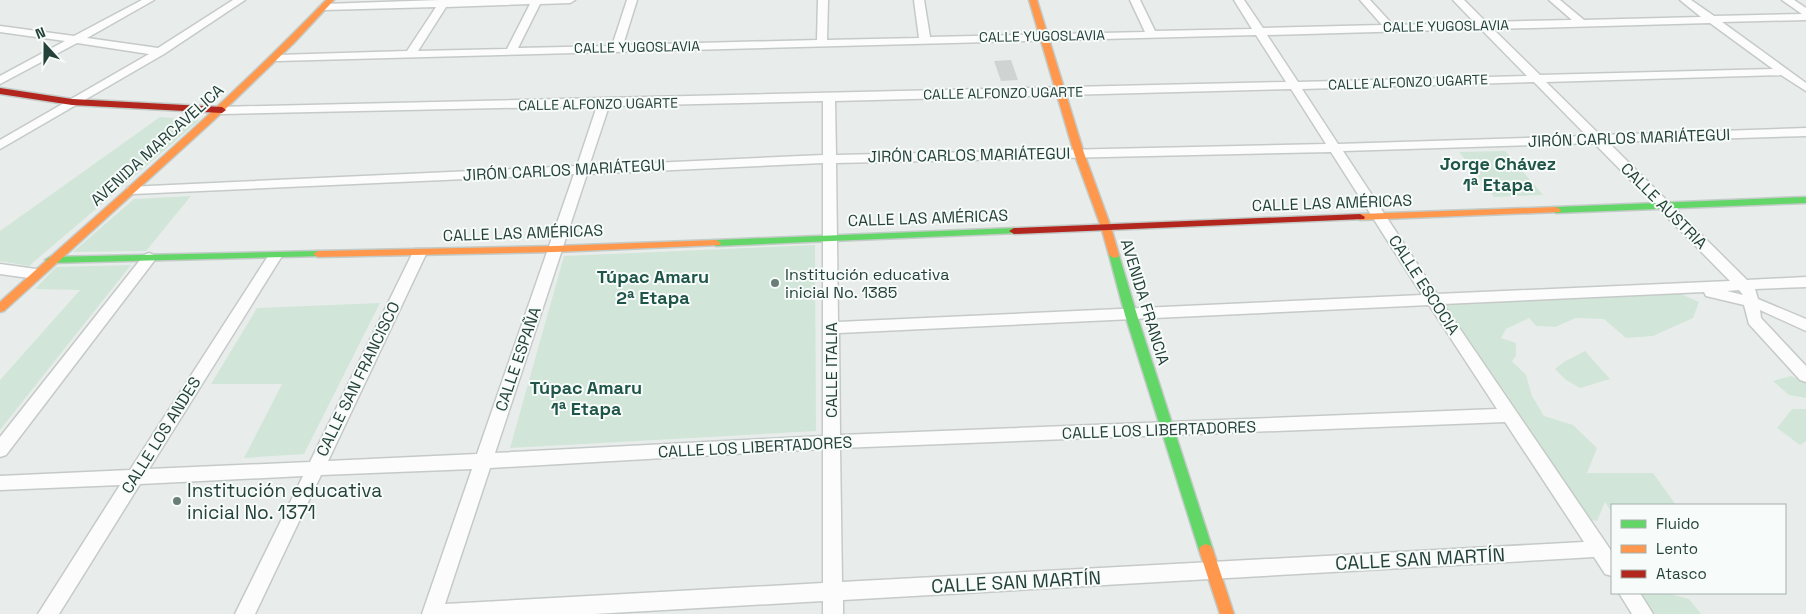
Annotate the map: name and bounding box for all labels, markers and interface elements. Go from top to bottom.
street label: CALLE YUGOSLAVIA [1383,16,1509,36]
north arrow [20,20,70,70]
text: N [33,23,48,43]
street label: CALLE YUGOSLAVIA [979,26,1105,46]
street label: CALLE YUGOSLAVIA [574,37,700,57]
street label: CALLE ALFONZO UGARTE [1328,70,1488,94]
street label: AVENIDA MARCAVELICA [86,80,228,210]
street label: CALLE ALFONZO UGARTE [923,83,1083,103]
street label: CALLE ALFONZO UGARTE [518,94,678,114]
street label: JIRÓN CARLOS MARIÁTEGUI [1527,124,1731,152]
street label: JIRÓN CARLOS MARIÁTEGUI [867,143,1071,167]
district label: Jorge Chávez 1ª Etapa [1440,152,1556,196]
street label: JIRÓN CARLOS MARIÁTEGUI [462,154,666,186]
street label: CALLE AUSTRIA [1616,158,1712,254]
street label: CALLE LAS AMÉRICAS [1252,190,1413,216]
street label: CALLE LAS AMÉRICAS [848,205,1009,231]
street label: CALLE LAS AMÉRICAS [443,220,604,246]
street label: CALLE ESCOCIA [1384,231,1464,339]
street label: AVENIDA FRANCIA [1116,236,1174,368]
place label: Institución educativa inicial No. 1385 [785,264,949,303]
district label: Túpac Amaru 2ª Etapa [597,265,709,309]
marker: Institución educativa inicial No. 1385 [769,277,781,289]
street label: CALLE SAN FRANCISCO [311,298,405,460]
street label: CALLE ESPAÑA [490,304,546,414]
street label: CALLE ITALIA [821,322,842,418]
street label: CALLE LOS ANDES [117,373,205,497]
district label: Túpac Amaru 1ª Etapa [530,376,642,420]
street label: CALLE LOS LIBERTADORES [1061,416,1257,444]
street label: CALLE LOS LIBERTADORES [657,431,853,463]
place label: Institución educativa inicial No. 1371 [187,478,382,525]
marker: Institución educativa inicial No. 1371 [171,495,183,507]
legend [1611,504,1786,594]
text: Fluido [1656,514,1700,533]
text: Lento [1656,539,1698,558]
street label: CALLE SAN MARTÍN [1334,542,1506,576]
text: Atasco [1656,564,1707,583]
street label: CALLE SAN MARTÍN [930,565,1102,599]

